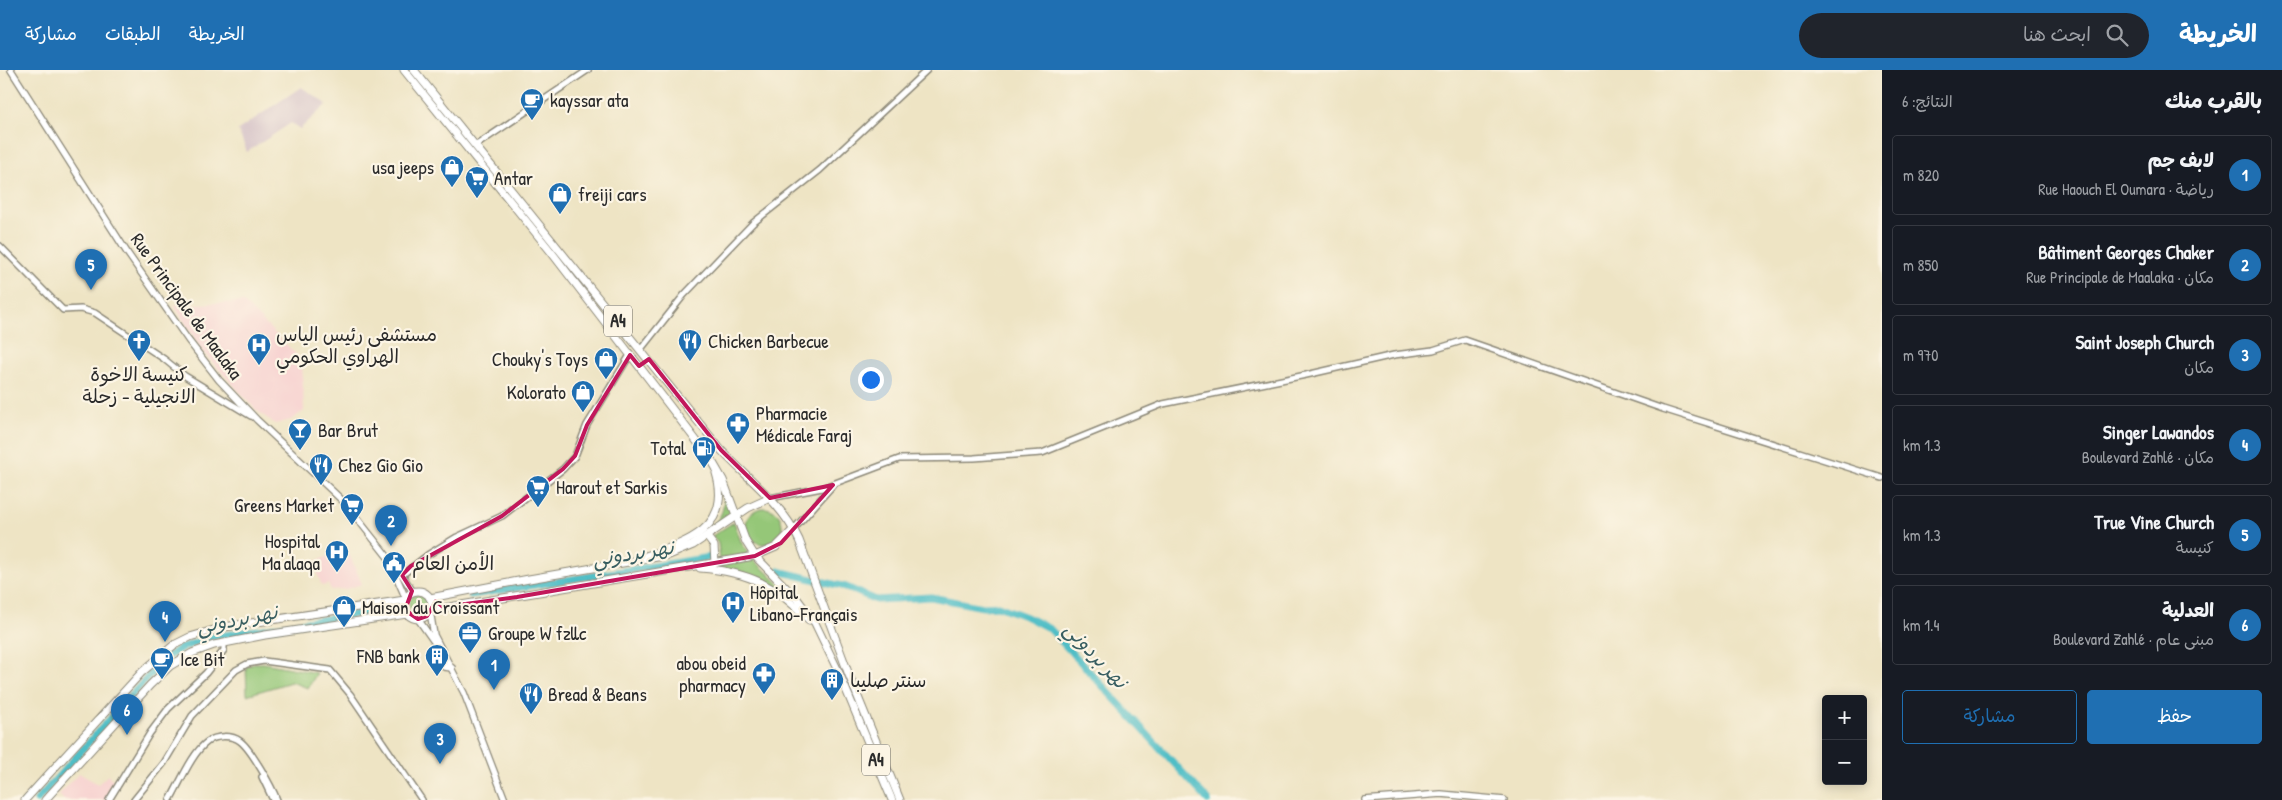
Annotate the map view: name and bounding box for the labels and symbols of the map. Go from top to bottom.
cafe icon: kayssar ata [519,87,545,121]
place label: kayssar ata [550,87,629,113]
place label: usa jeeps [372,154,434,180]
shop icon: usa jeeps [439,154,465,188]
supermarket icon: Antar [464,165,490,199]
place label: Antar [494,165,534,191]
shop icon: freiji cars [547,181,573,215]
place label: freiji cars [578,181,647,207]
street label: Rue Principale de Maalaka [125,228,249,385]
pin: 5 [75,249,107,290]
road number: A4 [604,306,632,336]
place label: مستشفى رئيس الياس الهراوي الحكومي [276,321,437,373]
church icon: كنيسة الاخوة الانجيلية - زحلة [126,328,152,362]
restaurant icon: Chicken Barbecue [677,328,703,362]
place label: Chicken Barbecue [708,328,829,354]
hospital icon: مستشفى رئيس الياس الهراوي الحكومي [246,332,272,366]
place label: Chouky's Toys [492,346,588,372]
shop icon: Chouky's Toys [593,346,619,380]
place label: كنيسة الاخوة الانجيلية - زحلة [82,361,196,409]
your location [858,367,884,393]
place label: Kolorato [507,379,566,405]
shop icon: Kolorato [570,379,596,413]
place label: Pharmacie Médicale Faraj [756,400,852,448]
pharmacy icon: Pharmacie Médicale Faraj [725,411,751,445]
bar icon: Bar Brut [287,417,313,451]
place label: Bar Brut [318,417,378,443]
place label: Total [650,435,687,461]
fuel station icon: Total [691,435,717,469]
restaurant icon: Chez Gio Gio [308,452,334,486]
place label: Chez Gio Gio [338,452,423,478]
supermarket icon: Harout et Sarkis [525,474,551,508]
place label: Harout et Sarkis [556,474,667,500]
place label: Greens Market [234,492,334,518]
supermarket icon: Greens Market [339,492,365,526]
pin: 2 [375,505,407,546]
place label: Hospital Ma'alaqa [262,528,321,576]
water label: نهر بردوني [590,532,679,577]
hospital icon: Hospital Ma'alaqa [324,539,350,573]
public building icon: الأمن العام [381,550,407,584]
place label: الأمن العام [412,550,494,578]
place label: Hôpital Libano-Français [750,579,857,627]
hospital icon: Hôpital Libano-Français [720,590,746,624]
shop icon: Maison du Croissant [331,594,357,628]
place label: Maison du Croissant [362,594,500,620]
water label: نهر بردوني [194,597,283,644]
pin: 4 [149,601,181,642]
water label: نهر بردوني [1055,616,1136,699]
office icon: Groupe W fzllc [457,620,483,654]
place label: Groupe W fzllc [488,620,587,646]
place label: FNB bank [356,643,420,669]
building icon: FNB bank [424,643,450,677]
cafe icon: Ice Bit [149,646,175,680]
place label: Ice Bit [180,646,225,672]
pin: 1 [478,649,510,690]
place label: abou obeid pharmacy [676,650,747,698]
pharmacy icon: abou obeid pharmacy [751,661,777,695]
building icon: سنتر صليبا [819,667,845,701]
place label: سنتر صليبا [850,667,926,693]
restaurant icon: Bread & Beans [518,681,544,715]
place label: Bread & Beans [548,681,647,707]
pin: 6 [111,694,143,735]
pin: 3 [424,723,456,764]
road number: A4 [862,744,890,776]

